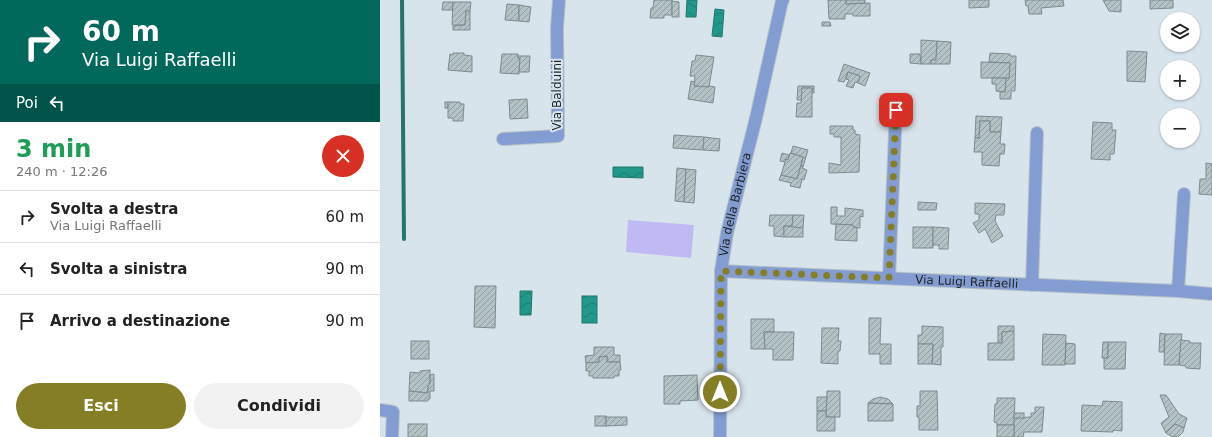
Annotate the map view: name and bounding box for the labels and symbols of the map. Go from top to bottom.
street label: Via Balduini [550,60,564,130]
pin [879,93,913,127]
street label: Via della Barbiera [716,151,754,258]
street label: Via Luigi Raffaelli [915,273,1019,291]
position arrow [699,371,741,413]

